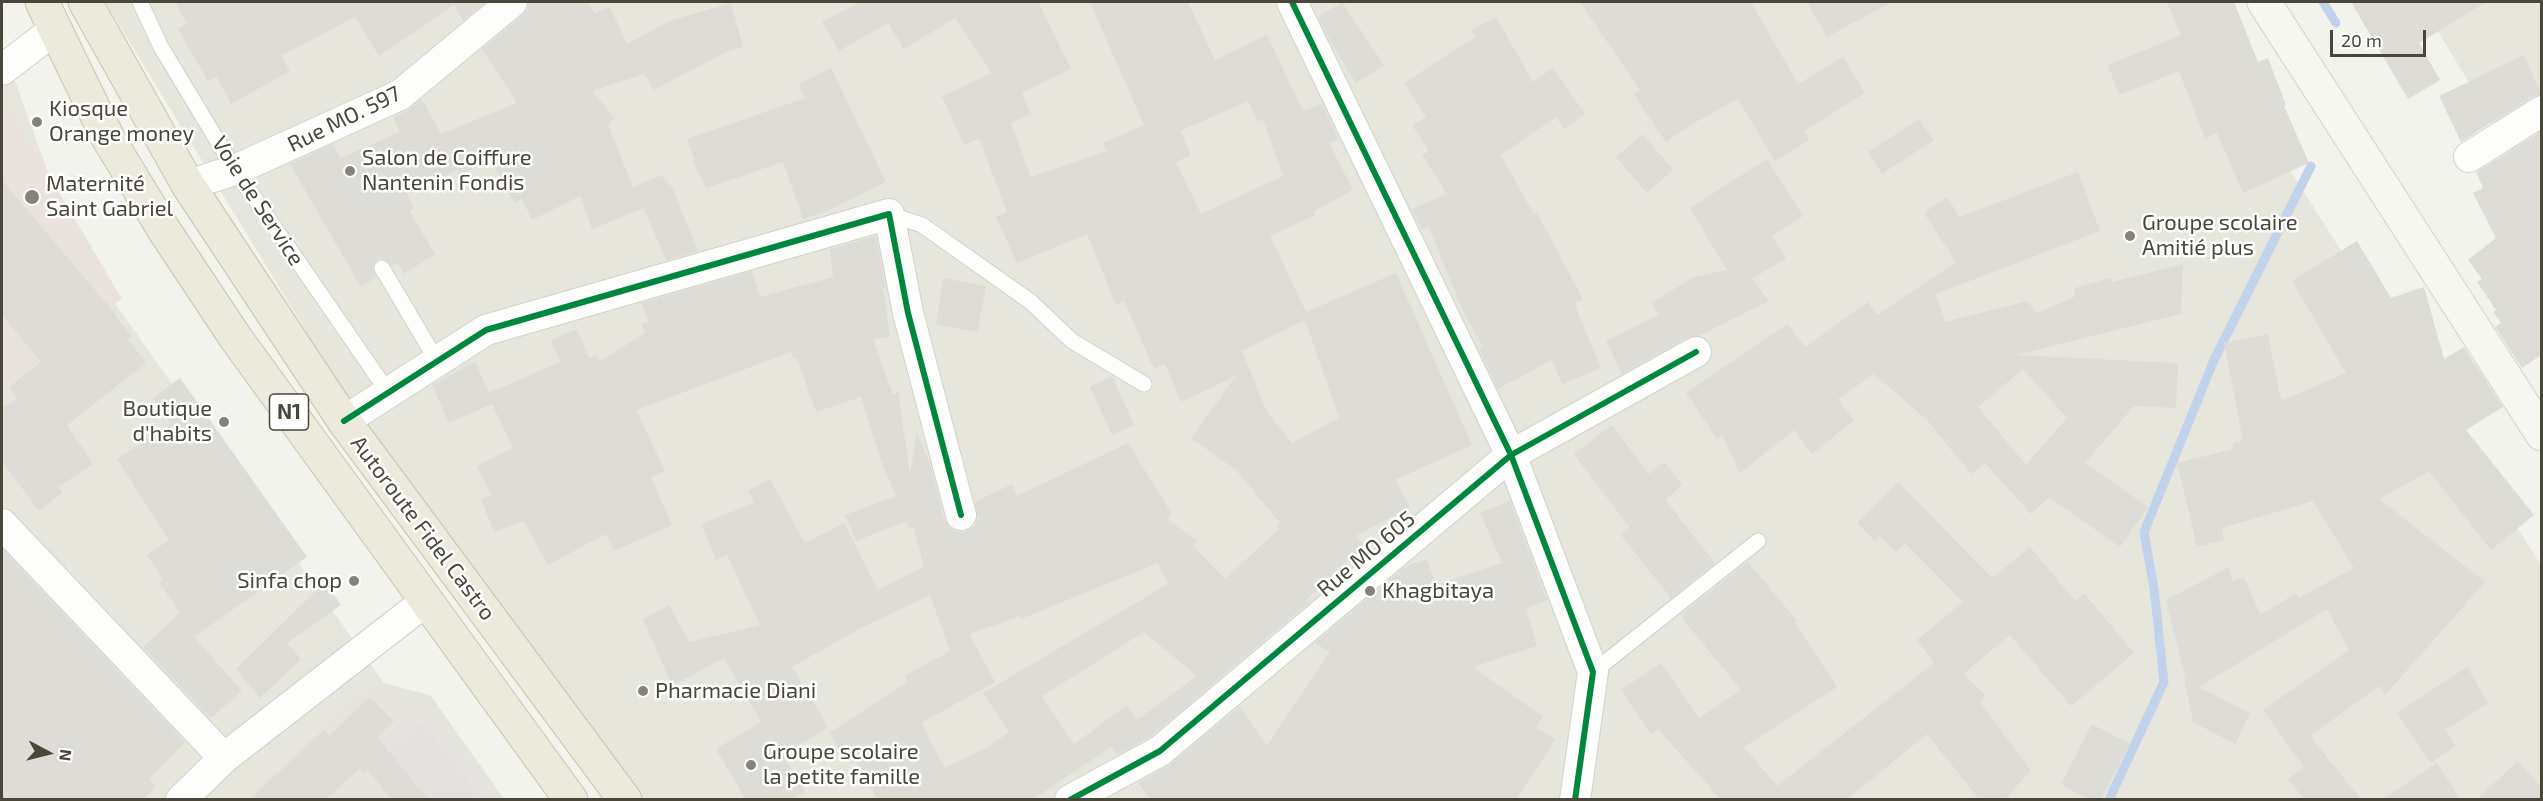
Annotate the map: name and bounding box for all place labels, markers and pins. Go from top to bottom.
place label: Kiosque Orange money [49,96,194,148]
marker: Kiosque Orange money [30,115,44,129]
place label: Salon de Coiffure Nantenin Fondis [362,145,531,196]
marker: Salon de Coiffure Nantenin Fondis [343,164,357,178]
place label: Maternité Saint Gabriel [46,171,173,222]
marker: Maternité Saint Gabriel [23,188,41,206]
place label: Groupe scolaire Amitié plus [2142,210,2298,262]
marker: Groupe scolaire Amitié plus [2123,229,2137,243]
place label: Boutique d'habits [123,396,212,448]
marker: Boutique d'habits [217,415,231,429]
place label: Sinfa chop [237,568,342,594]
marker: Sinfa chop [347,574,361,588]
place label: Khagbitaya [1382,578,1494,604]
marker: Khagbitaya [1363,584,1377,598]
place label: Pharmacie Diani [655,678,816,704]
marker: Pharmacie Diani [636,684,650,698]
place label: Groupe scolaire la petite famille [763,739,920,790]
marker: Groupe scolaire la petite famille [744,758,758,772]

